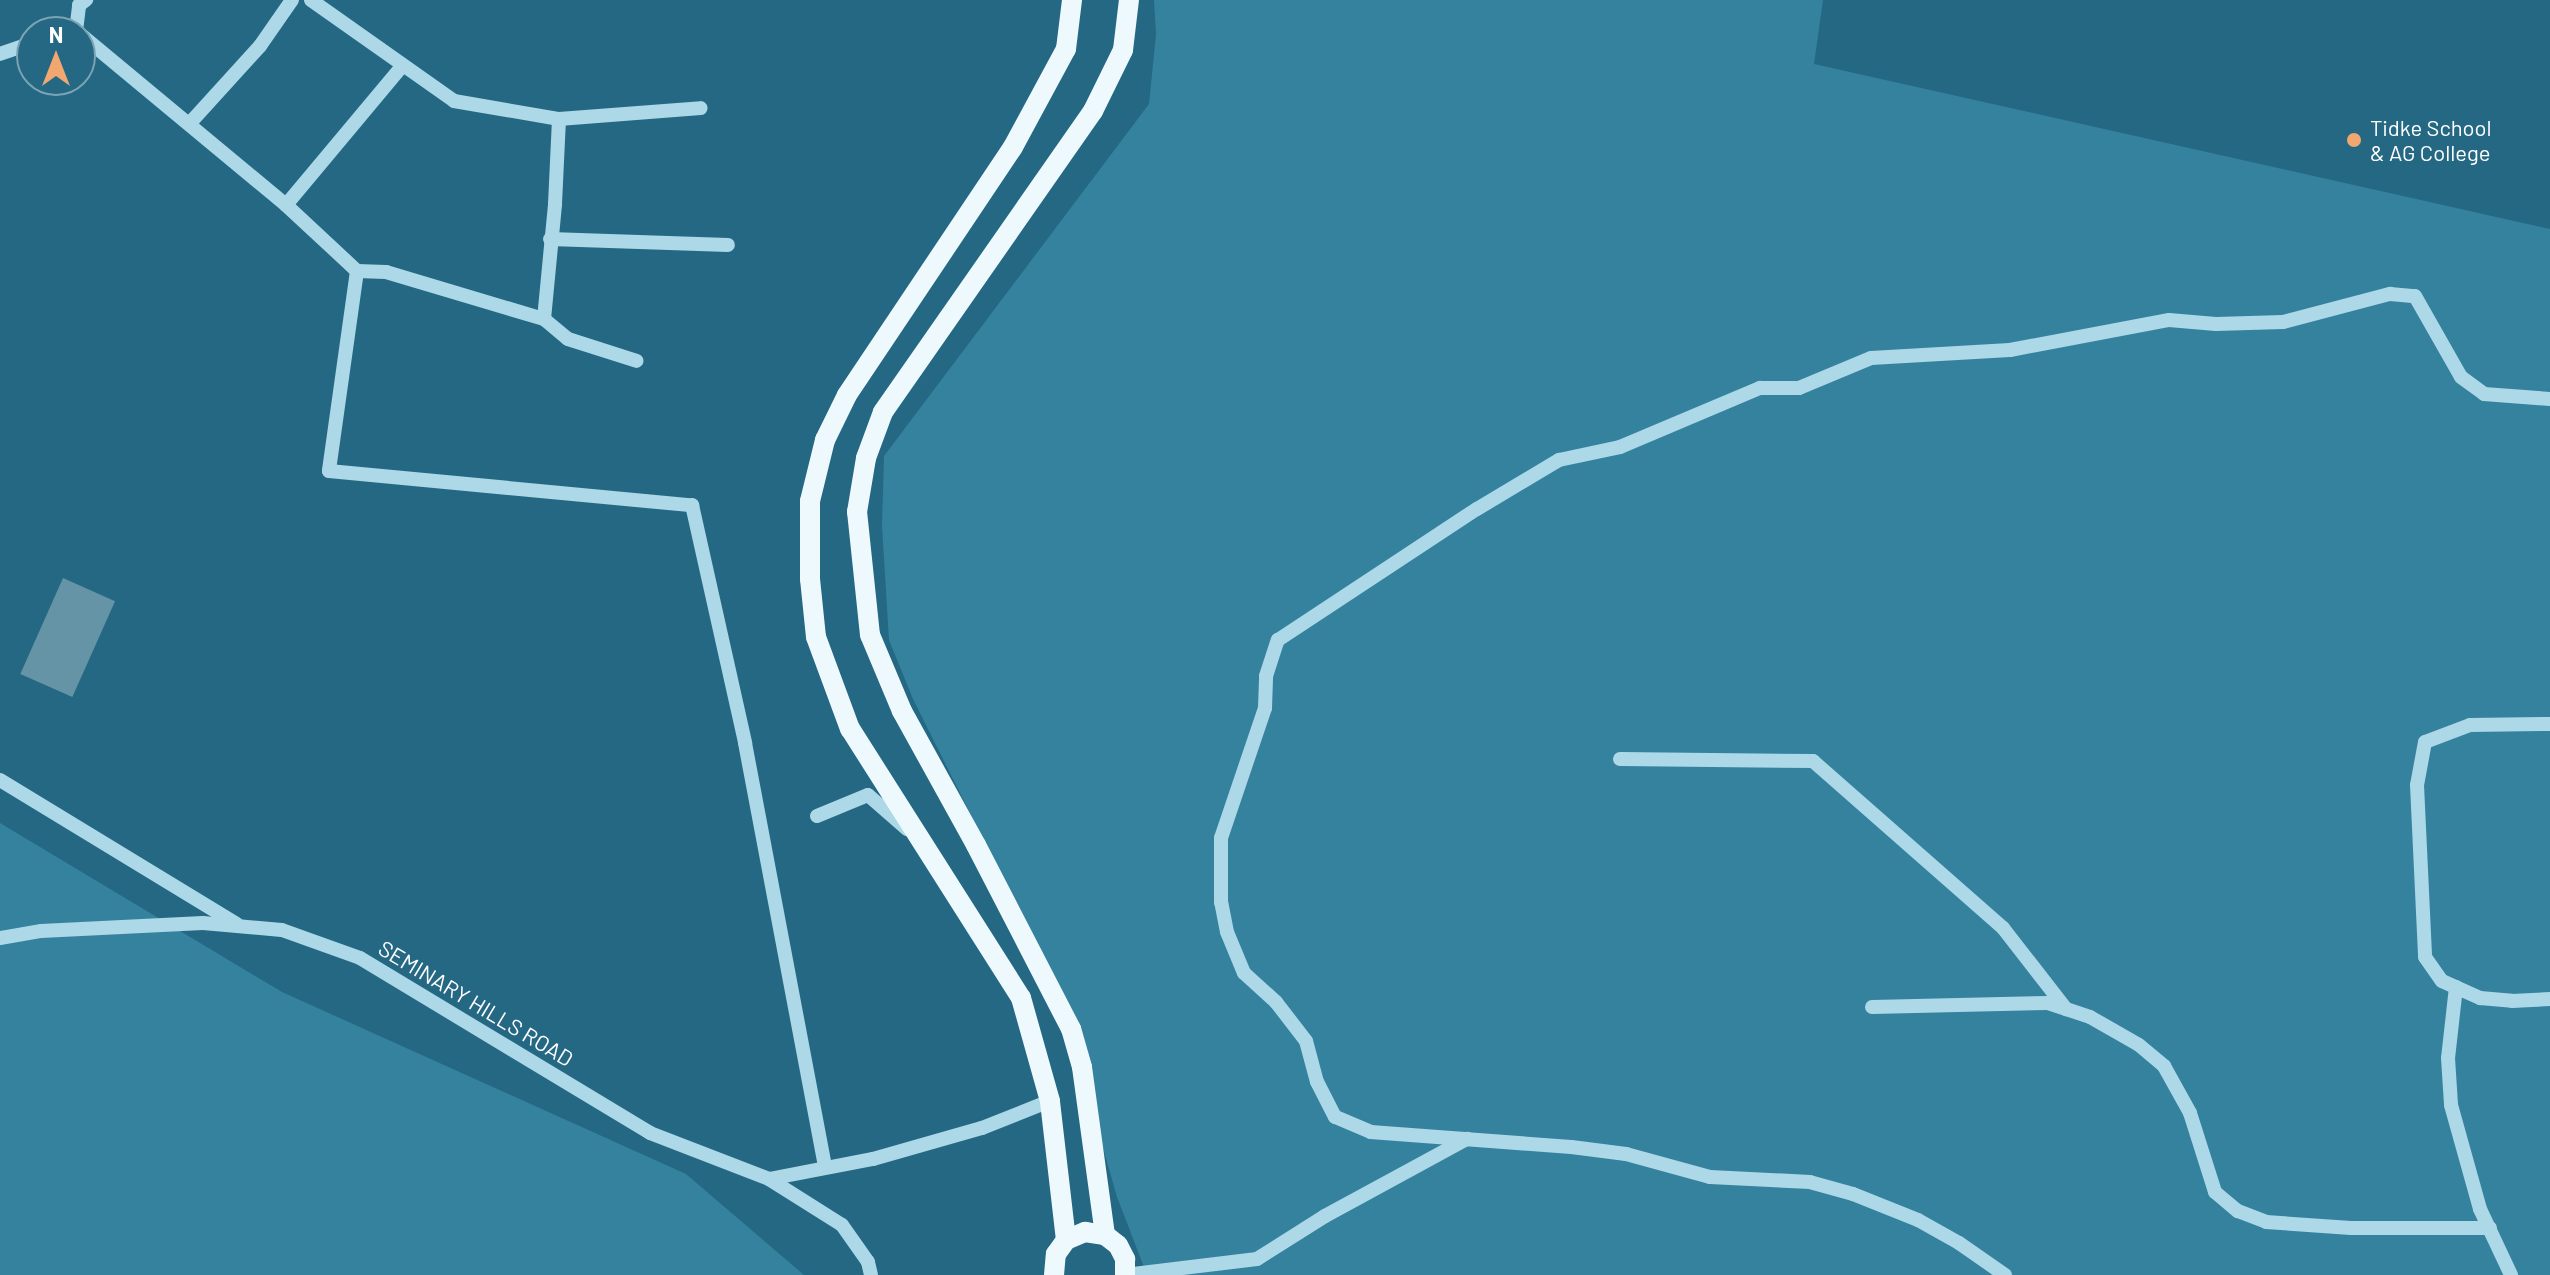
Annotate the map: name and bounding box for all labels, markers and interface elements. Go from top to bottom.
north arrow [16,16,96,96]
text: N [49,21,63,47]
place label: Tidke School & AG College [2370,114,2492,166]
marker: Tidke School & AG College [2345,131,2363,149]
street label: SEMINARY HILLS ROAD [374,934,578,1072]

